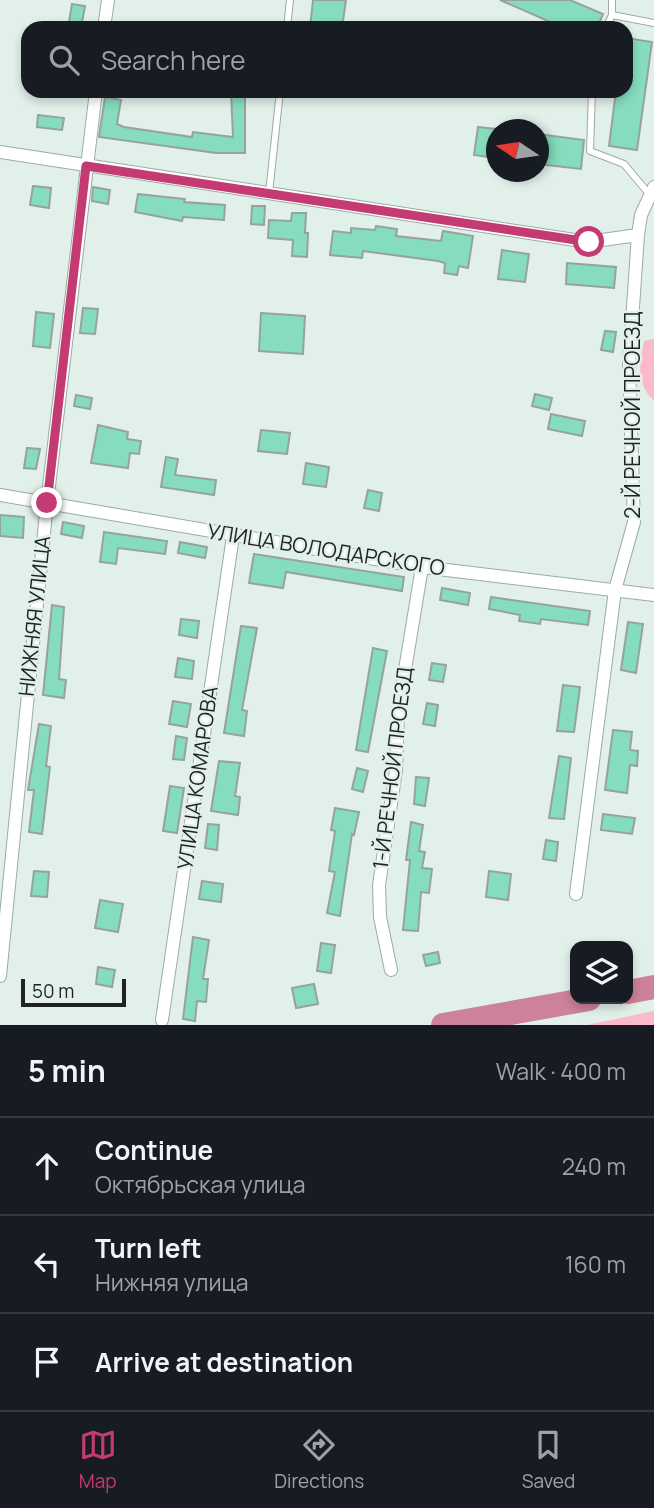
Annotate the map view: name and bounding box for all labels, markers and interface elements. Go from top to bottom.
search box [21,21,633,98]
icon: search [45,41,83,79]
text: Search here [101,42,246,78]
north arrow [486,119,549,182]
route start [573,226,604,257]
street label: 2-Й РЕЧНОЙ ПРОЕЗД [618,311,646,519]
route end [31,487,62,518]
street label: УЛИЦА ВОЛОДАРСКОГО [205,516,447,582]
street label: НИЖНЯЯ УЛИЦА [12,534,56,698]
street label: 1-Й РЕЧНОЙ ПРОЕЗД [366,665,418,871]
street label: УЛИЦА КОМАРОВА [170,684,224,872]
map controls [570,941,633,1004]
button: layers [570,941,633,1004]
scale bar [21,976,126,1008]
text: 50 m [32,978,74,1004]
text: 5 min [28,1050,106,1091]
text: Walk · 400 m [496,1055,626,1087]
text: Continue [95,1132,213,1168]
icon: ahead [28,1147,66,1185]
text: 240 m [562,1150,626,1182]
text: Октябрьская улица [95,1168,305,1200]
text: Turn left [95,1230,202,1266]
icon: left [28,1245,66,1283]
text: 160 m [565,1248,626,1280]
text: Нижняя улица [95,1266,248,1298]
icon: arrive [28,1343,66,1381]
text: Arrive at destination [95,1344,353,1380]
tab: Map [79,1426,117,1494]
tab: Directions [274,1426,364,1494]
tab: Saved [522,1426,575,1494]

